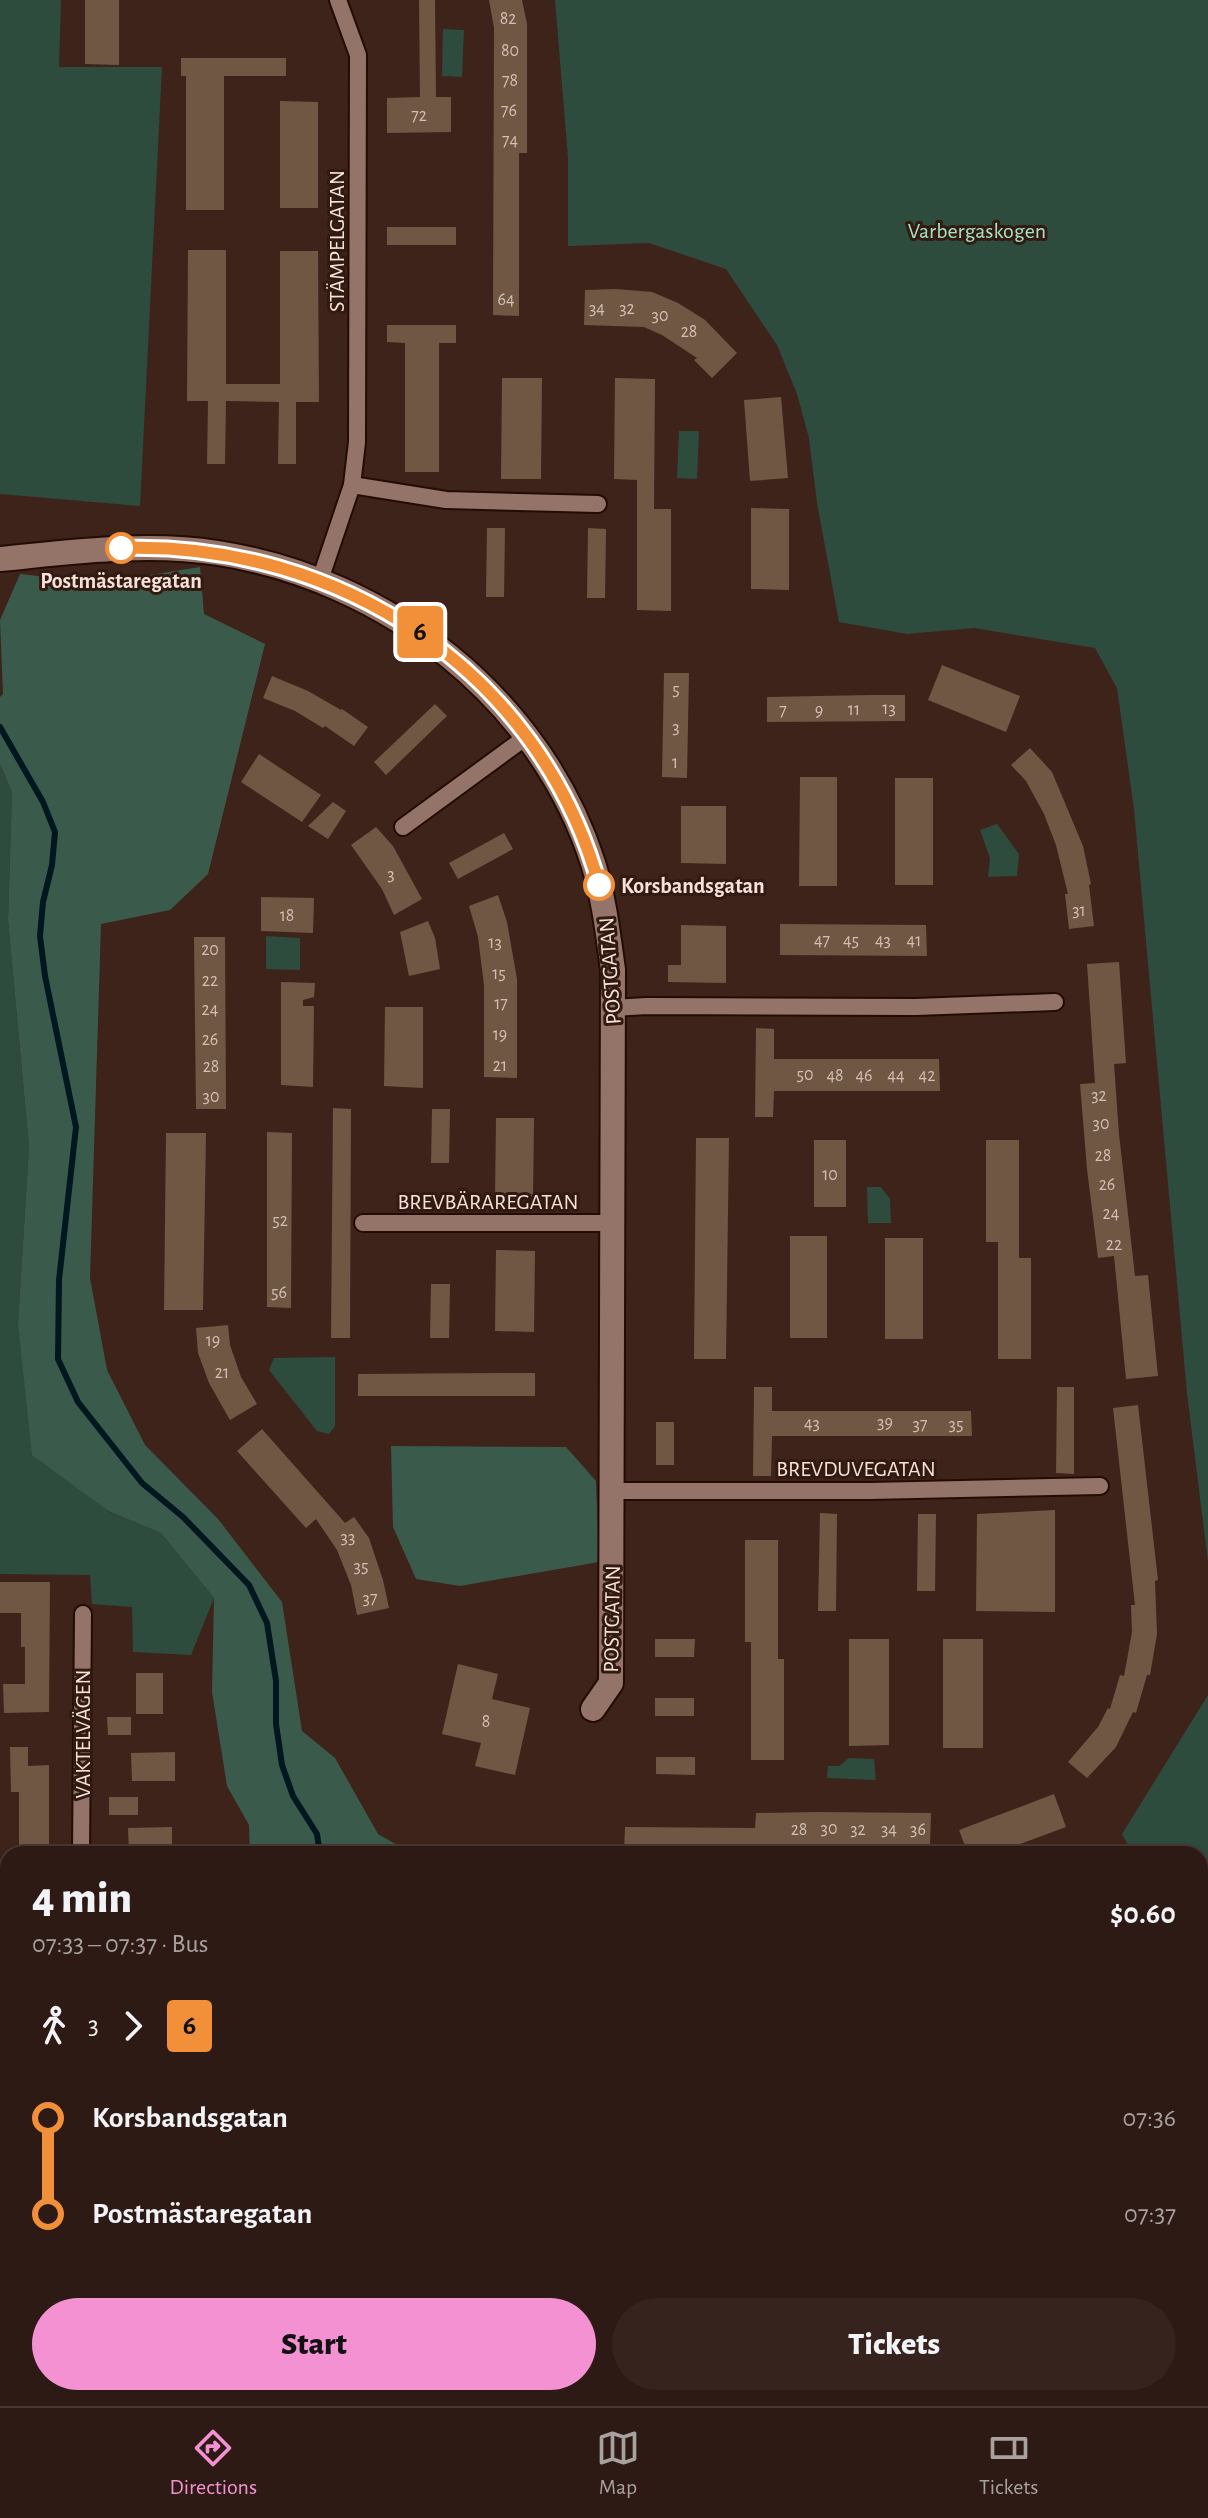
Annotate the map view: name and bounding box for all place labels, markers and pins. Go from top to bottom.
marker: Postmästaregatan [106,533,136,563]
place label: Postmästaregatan [40,570,202,592]
marker: Korsbandsgatan [584,870,614,900]
place label: Korsbandsgatan [621,875,765,897]

